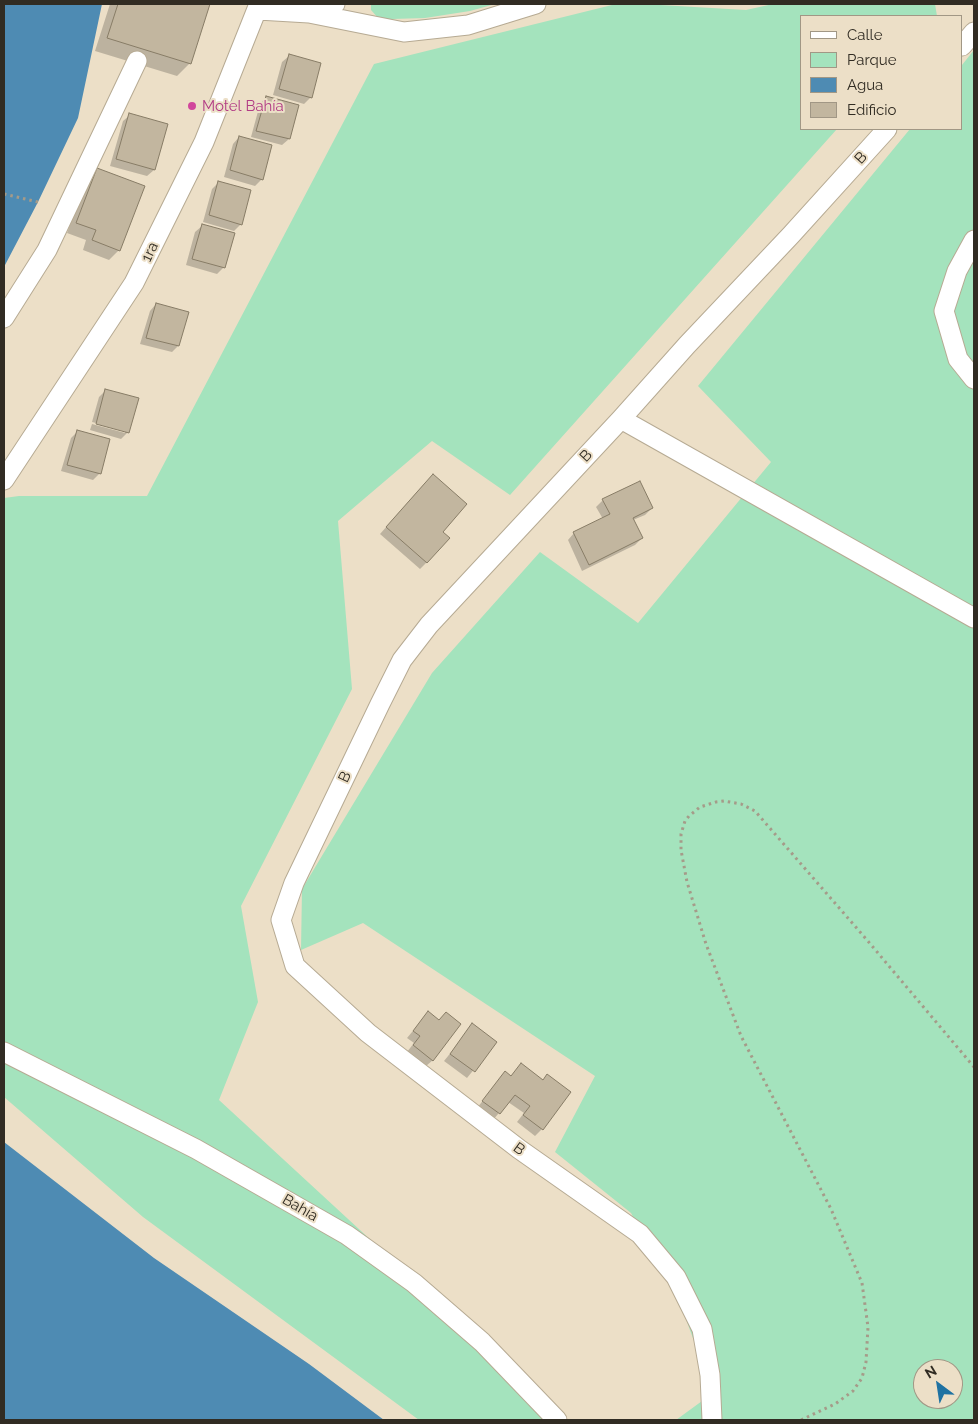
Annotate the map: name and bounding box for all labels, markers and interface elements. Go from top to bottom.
legend [800,15,963,130]
text: Calle [847,26,882,44]
text: Parque [847,51,896,69]
text: Agua [847,76,883,94]
place label: Motel Bahía [202,97,284,115]
marker: Motel Bahía [186,100,198,112]
text: Edificio [847,101,897,119]
street label: B [851,148,871,168]
street label: 1ra [138,239,162,265]
street label: B [576,446,596,466]
street label: B [335,769,355,785]
street label: B [510,1139,528,1159]
street label: Bahía [279,1191,321,1225]
north arrow [913,1359,963,1409]
text: N [922,1362,939,1382]

